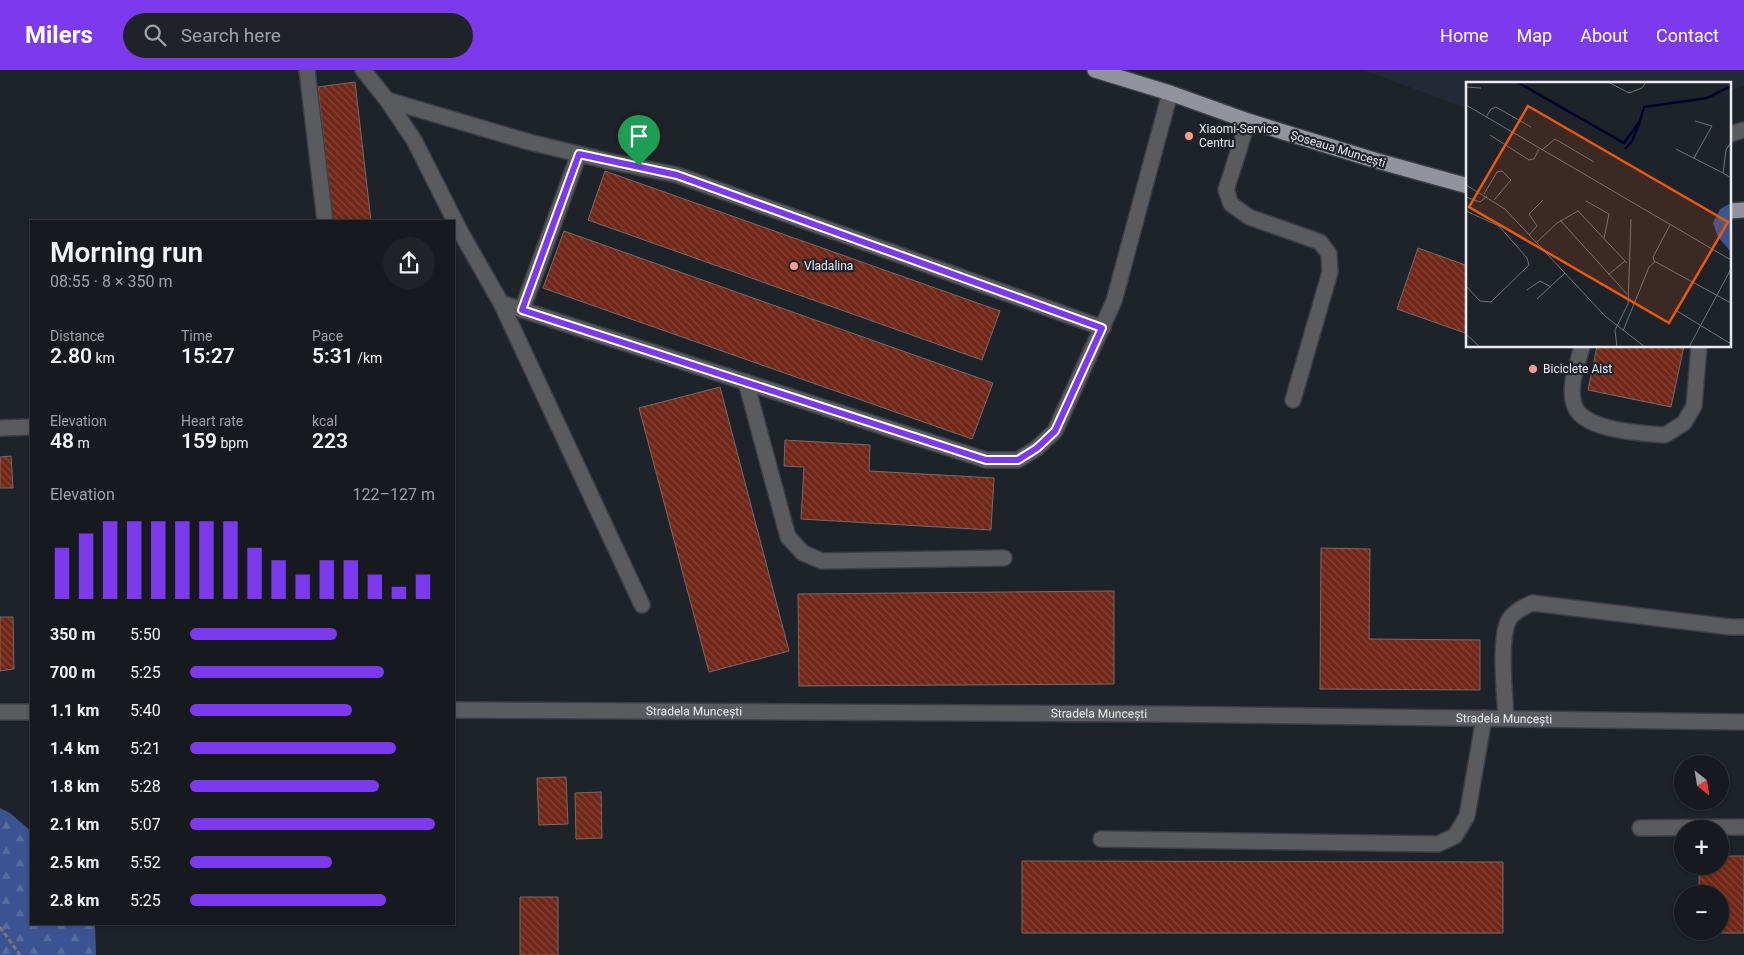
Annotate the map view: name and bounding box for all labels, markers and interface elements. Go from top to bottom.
search box [123,13,473,58]
text: Milers [25,21,93,49]
icon: search [141,21,169,49]
text: Search here [181,24,281,47]
text: Home [1440,25,1489,46]
text: Map [1517,25,1552,46]
text: About [1580,25,1628,46]
text: Contact [1656,25,1719,46]
inset map [1466,82,1732,348]
pin [618,115,660,166]
icon: arrive [625,122,653,150]
place label: Xiaomi-Service Centru [1199,122,1279,150]
street label: Șoseaua Muncești [1289,128,1387,171]
marker: Xiaomi-Service Centru [1183,130,1195,142]
text: Morning run [50,236,203,269]
button: share [383,237,435,289]
place label: Vladalina [804,259,853,273]
marker: Vladalina [788,260,800,272]
text: 08:55 · 8 × 350 m [50,272,172,291]
text: Distance [50,328,105,344]
text: Time [181,328,212,344]
text: Pace [312,328,343,344]
text: 2.80 [50,344,92,368]
text: 15:27 [181,344,235,368]
text: 5:31 [312,344,354,368]
text: km [92,350,115,366]
text: /km [354,350,382,366]
place label: Biciclete Aist [1543,362,1612,376]
marker: Biciclete Aist [1527,363,1539,375]
text: Elevation [50,413,107,429]
text: Heart rate [181,413,243,429]
text: kcal [312,413,337,429]
text: 48 [50,429,74,453]
text: 159 [181,429,217,453]
text: 223 [312,429,348,453]
text: m [74,435,90,451]
text: bpm [217,435,248,451]
text: Elevation [50,485,115,504]
text: 122–127 m [353,485,435,504]
text: 350 m [50,625,95,644]
text: 5:50 [130,625,161,644]
text: 700 m [50,663,95,682]
text: 5:25 [130,663,161,682]
text: 1.1 km [50,701,99,720]
text: 5:40 [130,701,161,720]
street label: Stradela Muncești [646,704,742,720]
street label: Stradela Muncești [1051,706,1147,722]
street label: Stradela Muncești [1456,711,1552,727]
text: 1.4 km [50,739,99,758]
text: 5:21 [130,739,161,758]
north arrow [1674,755,1729,810]
map controls [1674,755,1729,940]
text: 1.8 km [50,777,99,796]
text: 5:28 [130,777,161,796]
text: 2.1 km [50,815,99,834]
text: 5:07 [130,815,161,834]
button: + [1674,820,1729,875]
text: 2.5 km [50,853,99,872]
text: 5:52 [130,853,161,872]
button: − [1674,885,1729,940]
text: 2.8 km [50,891,99,910]
text: 5:25 [130,891,161,910]

